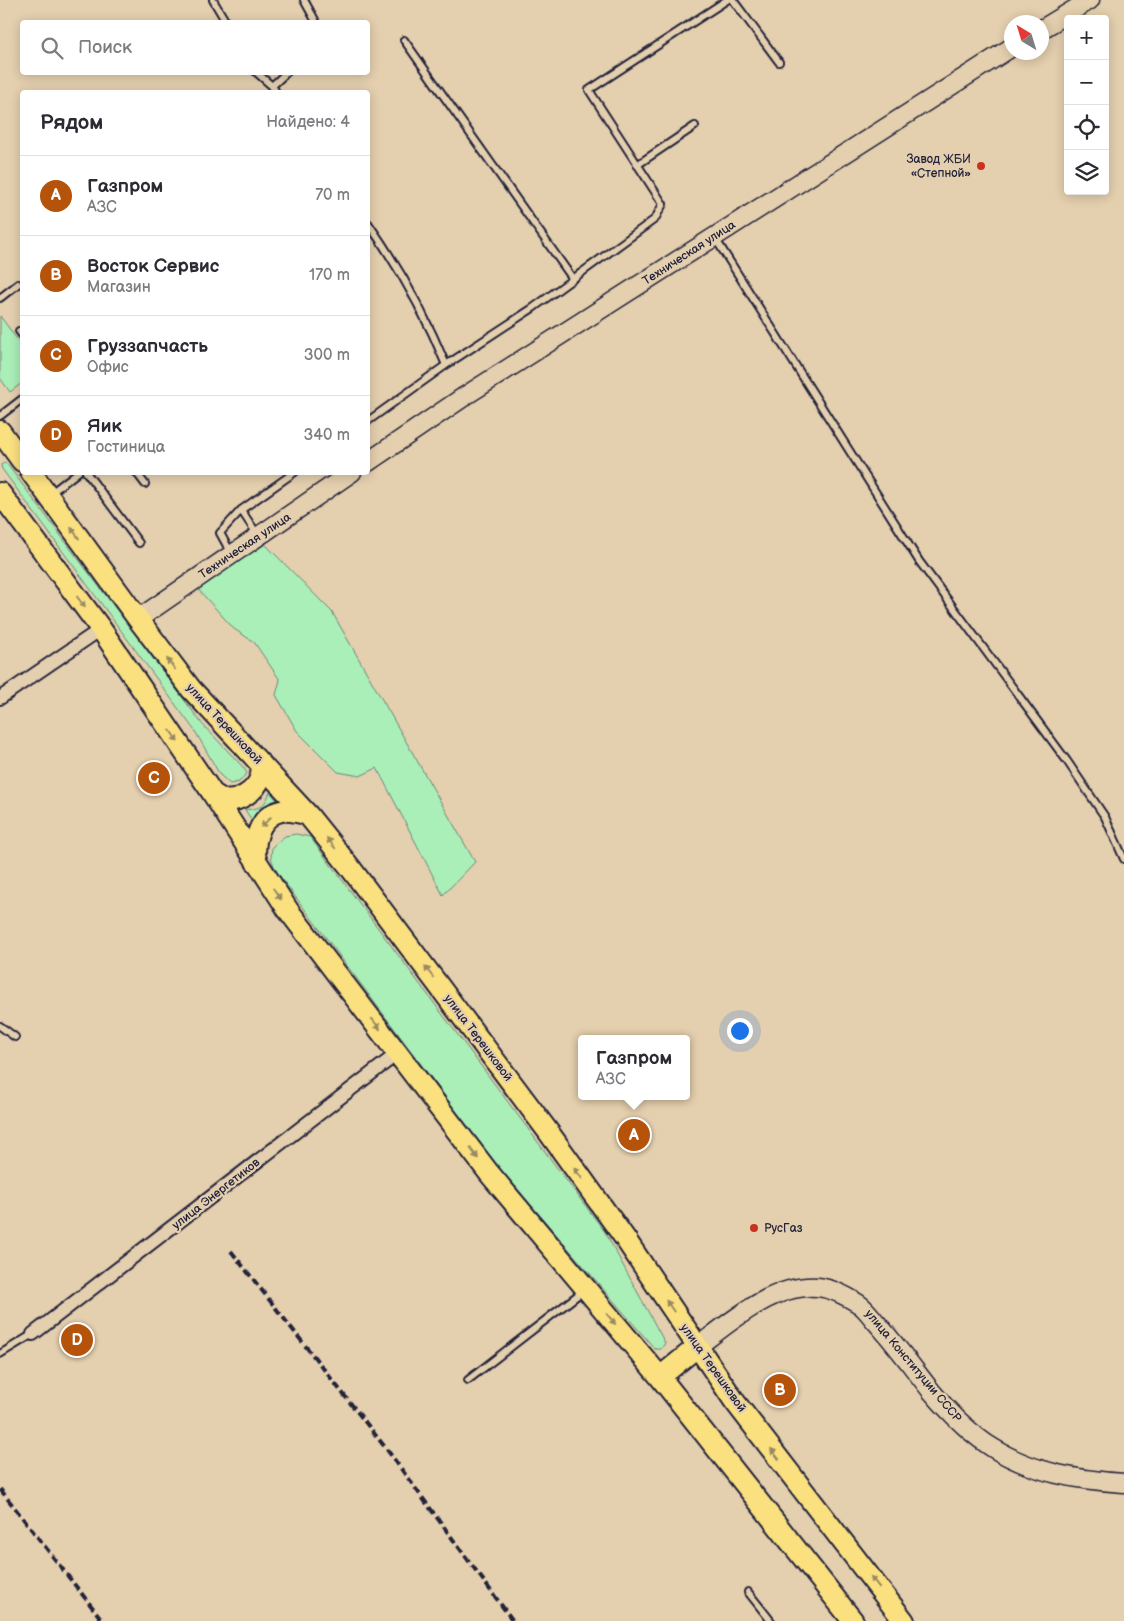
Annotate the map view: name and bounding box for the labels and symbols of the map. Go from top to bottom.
north arrow [1004,15,1049,60]
place label: Завод ЖБИ «Степной» [906,152,971,181]
marker: Завод ЖБИ «Степной» [975,160,987,172]
street label: Техническая улица [640,217,738,289]
street label: Техническая улица [196,510,294,582]
one-way arrow [70,526,80,540]
one-way arrow [76,595,86,609]
one-way arrow [166,657,176,670]
street label: улица Терешковой [183,681,265,767]
one-way arrow [169,729,179,742]
pin: C [138,759,170,797]
one-way arrow [261,816,273,828]
one-way arrow [325,836,336,849]
one-way arrow [272,887,282,901]
one-way arrow [423,966,434,979]
street label: улица Терешковой [441,992,516,1084]
one-way arrow [370,1017,381,1030]
your location [727,1018,753,1044]
pin: A [618,1116,650,1154]
one-way arrow [469,1146,479,1160]
street label: улица Энергетиков [169,1155,263,1233]
one-way arrow [573,1166,583,1180]
place label: РусГаз [764,1221,803,1236]
marker: РусГаз [748,1222,760,1234]
one-way arrow [666,1300,675,1313]
street label: улица Конституции СССР [862,1307,965,1426]
one-way arrow [605,1312,617,1324]
pin: D [61,1321,93,1359]
street label: улица Терешковой [677,1321,749,1415]
pin: B [764,1371,796,1409]
one-way arrow [770,1448,781,1461]
one-way arrow [869,1576,880,1589]

